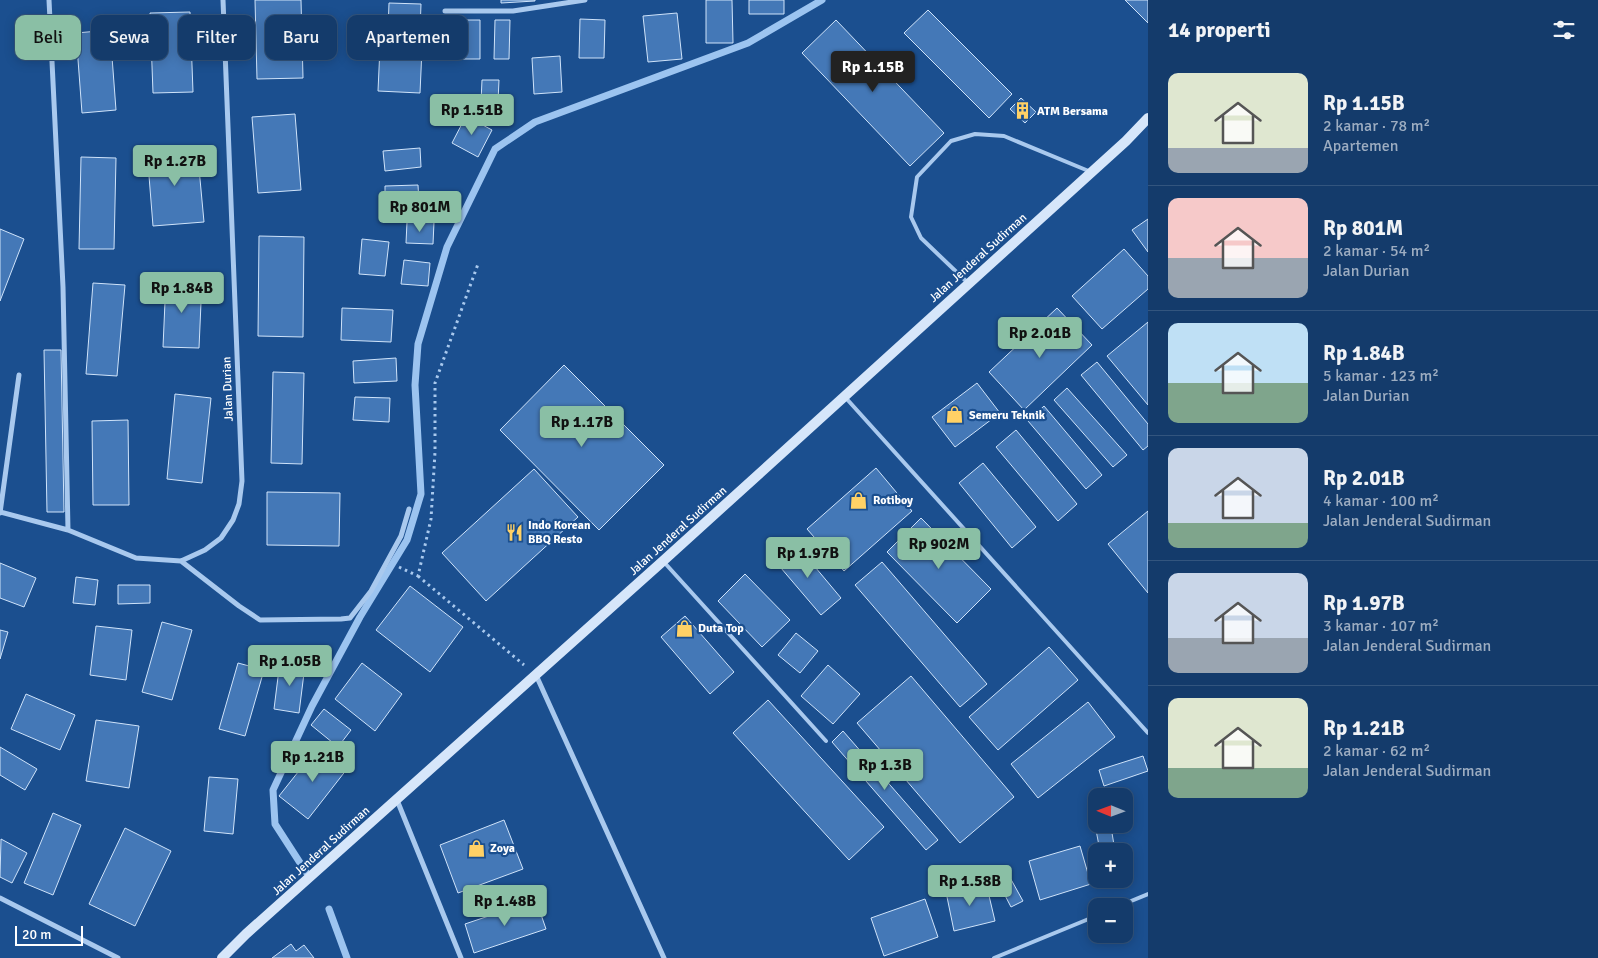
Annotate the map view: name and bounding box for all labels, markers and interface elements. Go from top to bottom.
chip: Beli [15,15,81,60]
chip: Sewa [91,15,168,60]
chip: Filter [178,15,255,60]
chip: Baru [265,15,337,60]
chip: Apartemen [347,15,468,60]
icon: filters [1550,16,1578,44]
text: 14 properti [1168,17,1271,43]
pin: Rp 1.15B [821,51,925,93]
text: Rp 1.15B [842,57,904,77]
text: Rp 1.15B [1323,90,1405,116]
icon: home [1208,93,1268,153]
pin: Rp 1.51B [420,94,524,136]
text: Rp 1.51B [441,100,503,120]
building icon: ATM Bersama [1013,101,1033,121]
place label: ATM Bersama [1037,104,1108,119]
text: 2 kamar · 78 m² [1323,116,1430,136]
text: Apartemen [1323,136,1399,156]
pin: Rp 1.27B [123,144,227,187]
text: Rp 1.27B [144,151,206,171]
pin: Rp 801M [374,190,466,233]
text: Rp 801M [389,197,451,217]
street label: Jalan Jenderal Sudirman [926,210,1030,306]
text: Rp 801M [1323,215,1403,241]
icon: home [1208,218,1268,278]
text: 2 kamar · 54 m² [1323,241,1430,261]
text: Jalan Durian [1323,261,1409,281]
pin: Rp 1.84B [130,272,234,314]
text: Rp 1.84B [151,278,213,298]
pin: Rp 2.01B [988,316,1092,359]
text: Rp 2.01B [1009,323,1071,343]
text: Rp 1.84B [1323,340,1405,366]
icon: home [1208,343,1268,403]
street label: Jalan Durian [219,356,237,422]
text: 5 kamar · 123 m² [1323,366,1439,386]
text: Jalan Durian [1323,386,1409,406]
shop icon: Semeru Teknik [945,405,965,425]
pin: Rp 1.17B [530,406,634,448]
place label: Semeru Teknik [969,408,1046,423]
text: Rp 1.17B [551,412,613,432]
text: Rp 2.01B [1323,465,1405,491]
icon: home [1208,468,1268,528]
street label: Jalan Jenderal Sudirman [626,483,730,579]
shop icon: Rotiboy [849,490,869,510]
text: 4 kamar · 100 m² [1323,491,1439,511]
place label: Rotiboy [873,493,913,508]
text: Jalan Jenderal Sudirman [1323,511,1491,531]
place label: Indo Korean BBQ Resto [528,518,591,547]
restaurant icon: Indo Korean BBQ Resto [504,522,524,542]
pin: Rp 902M [893,528,985,570]
text: Rp 902M [908,534,970,554]
pin: Rp 1.97B [756,536,860,579]
text: Rp 1.97B [777,543,839,563]
text: Rp 1.97B [1323,590,1405,616]
icon: home [1208,593,1268,653]
text: 3 kamar · 107 m² [1323,616,1439,636]
shop icon: Duta Top [674,618,694,638]
place label: Duta Top [698,621,744,636]
text: Jalan Jenderal Sudirman [1323,636,1491,656]
pin: Rp 1.05B [238,644,342,687]
text: Rp 1.05B [259,651,321,671]
text: Rp 1.21B [1323,715,1405,741]
icon: home [1208,718,1268,778]
pin: Rp 1.21B [261,740,365,783]
text: 2 kamar · 62 m² [1323,741,1430,761]
text: Rp 1.21B [282,747,344,767]
pin: Rp 1.3B [839,748,931,791]
text: Rp 1.3B [858,755,912,775]
text: Jalan Jenderal Sudirman [1323,761,1491,781]
north arrow [1088,788,1132,832]
map controls [1088,788,1133,943]
street label: Jalan Jenderal Sudirman [269,803,373,899]
shop icon: Zoya [466,838,486,858]
place label: Zoya [490,841,515,856]
button: + [1088,843,1133,888]
pin: Rp 1.58B [918,864,1022,907]
text: Rp 1.58B [939,871,1001,891]
pin: Rp 1.48B [453,884,557,927]
text: Rp 1.48B [474,891,536,911]
button: − [1088,898,1133,943]
scale bar [15,923,82,946]
text: 20 m [22,926,51,943]

